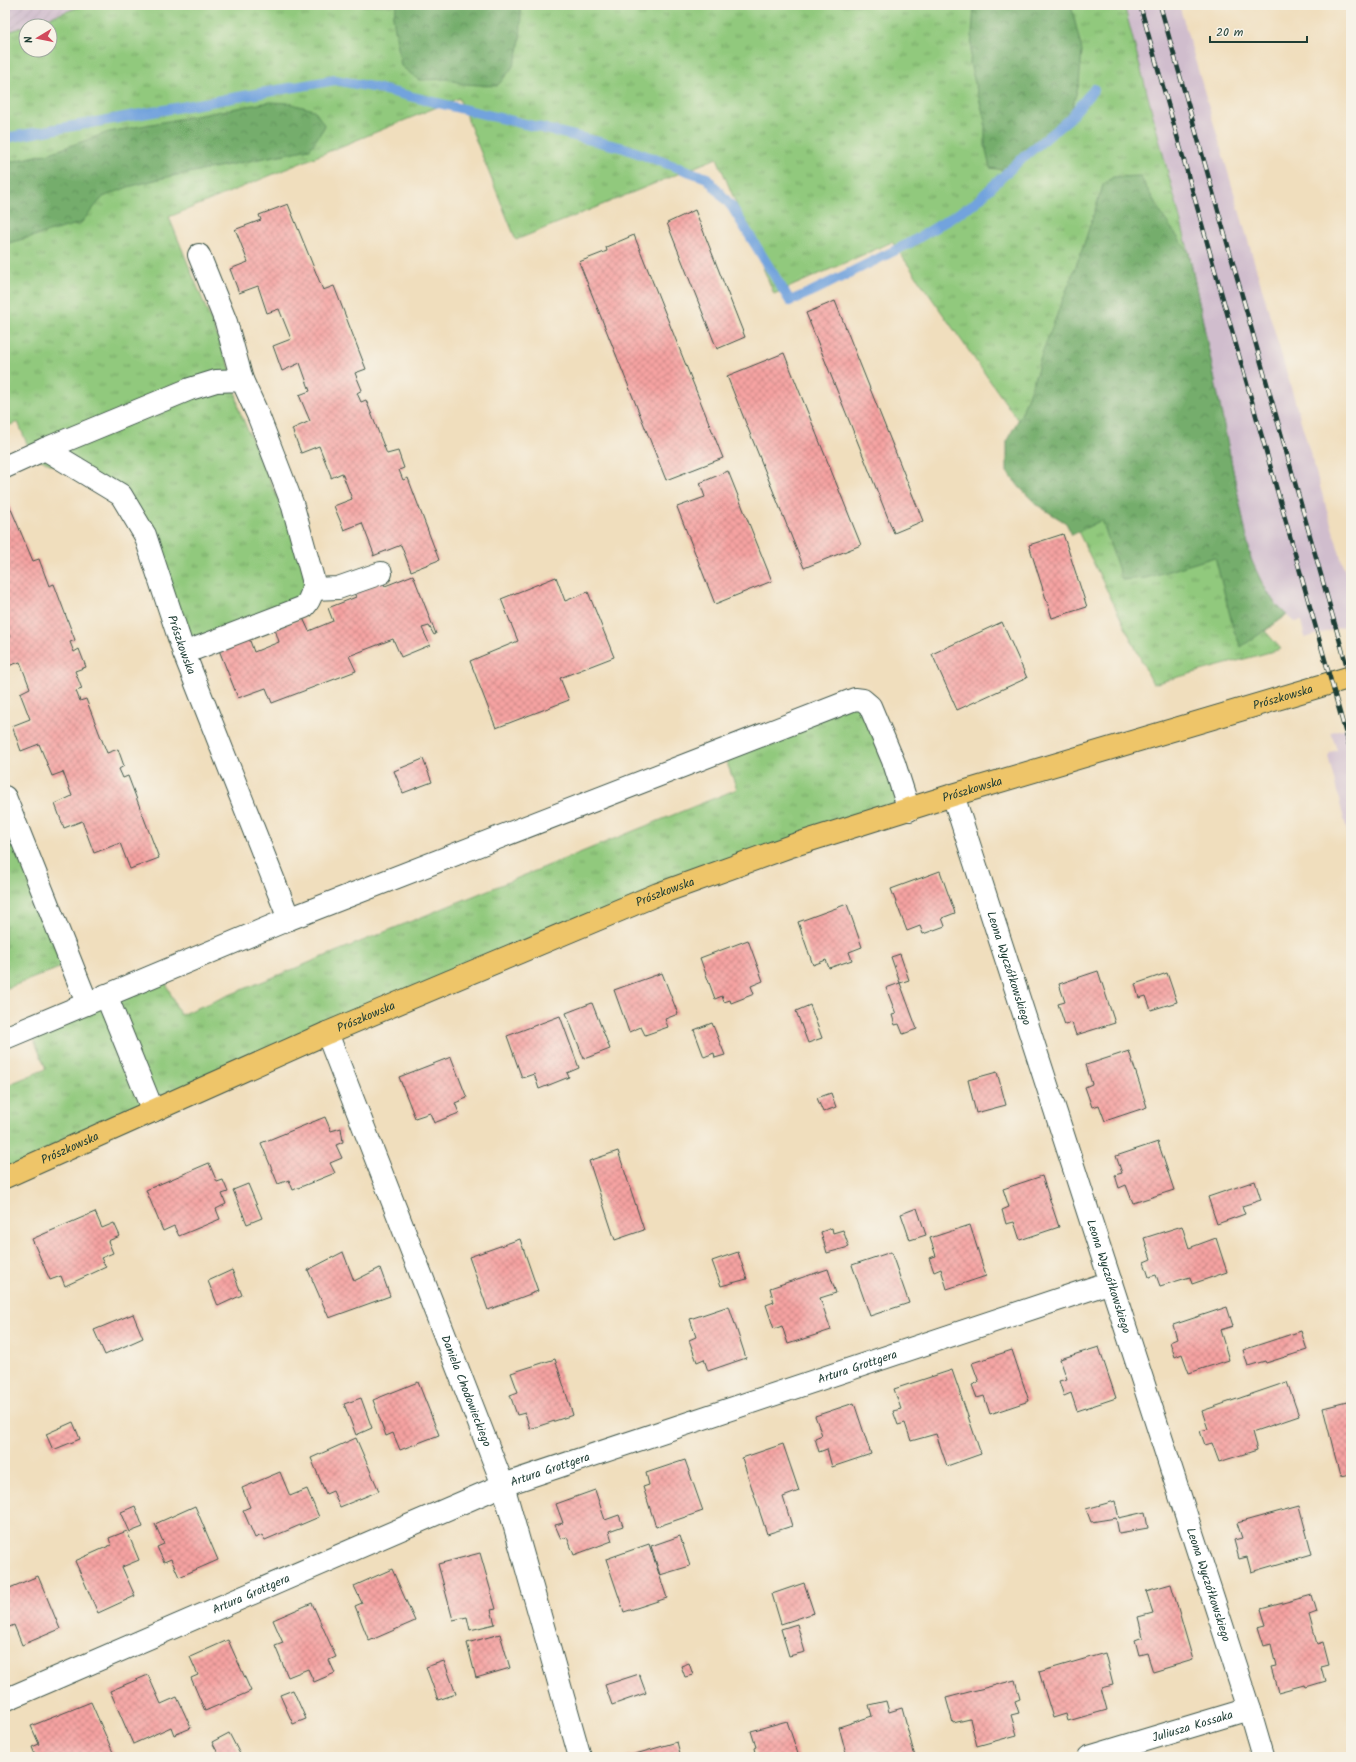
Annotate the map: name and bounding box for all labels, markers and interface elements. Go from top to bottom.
north arrow [18,18,58,58]
scale bar [1210,18,1307,44]
text: 20 m [1216,23,1244,42]
text: N [20,35,39,45]
street label: Prószkowska [162,613,201,678]
street label: Prószkowska [1251,680,1316,716]
street label: Prószkowska [940,772,1005,808]
street label: Prószkowska [633,872,698,912]
street label: Leona Wyczółkowskiego [981,909,1036,1028]
street label: Prószkowska [334,996,399,1038]
street label: Prószkowska [38,1127,102,1170]
street label: Leona Wyczółkowskiego [1081,1217,1136,1336]
street label: Daniela Chodowieckiego [435,1332,496,1450]
street label: Artura Grottgera [815,1345,900,1389]
street label: Artura Grottgera [508,1448,593,1492]
street label: Leona Wyczółkowskiego [1181,1525,1236,1644]
street label: Artura Grottgera [209,1569,293,1619]
street label: Juliusza Kossaka [1150,1705,1236,1748]

